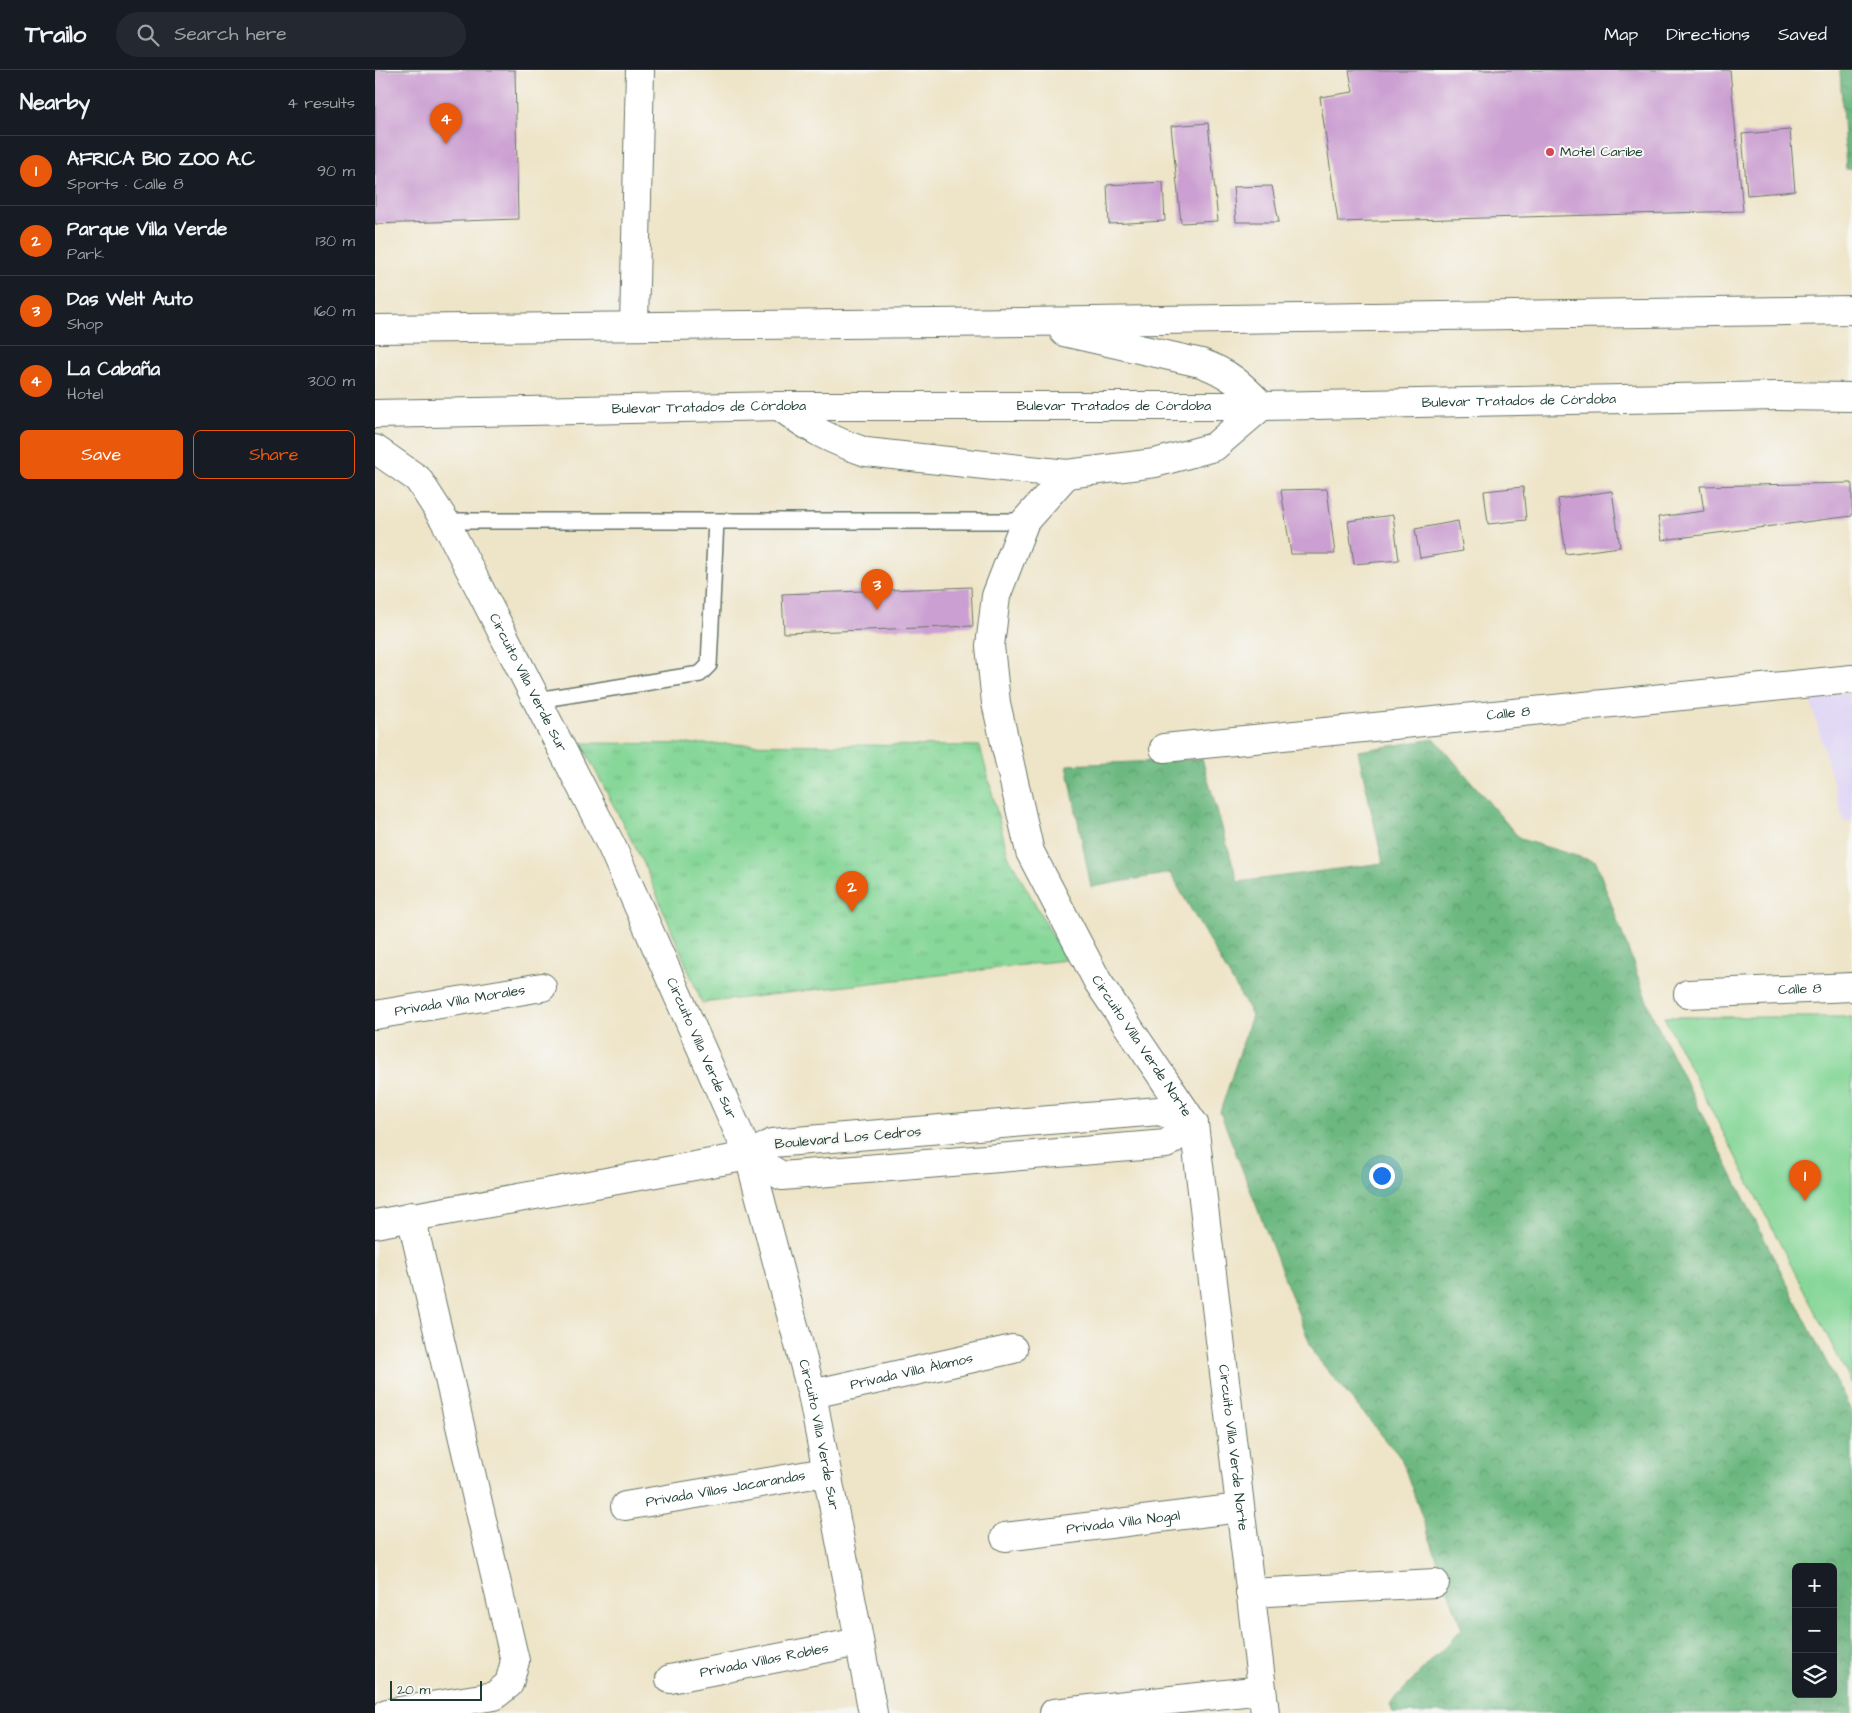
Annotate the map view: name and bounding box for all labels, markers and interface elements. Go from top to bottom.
search box [116,12,466,57]
text: Trailo [25,18,86,52]
icon: search [134,21,162,49]
text: Search here [174,21,286,48]
text: Map [1604,22,1638,47]
text: Directions [1666,22,1750,47]
text: Saved [1778,22,1827,47]
text: Nearby [20,88,90,117]
text: 4 results [287,92,355,114]
pin: 4 [430,103,462,144]
place label: Motel Caribe [1560,142,1643,162]
text: AFRICA BIO ZOO A.C [67,146,255,173]
marker: Motel Caribe [1544,146,1556,158]
text: 1 [35,160,37,182]
text: 90 m [317,160,355,182]
text: Sports · Calle 8 [67,173,184,195]
text: Parque Villa Verde [67,216,227,243]
text: 2 [31,230,41,252]
text: 130 m [316,230,355,252]
text: Park [67,243,104,265]
text: Das Welt Auto [67,286,193,313]
text: 3 [32,300,40,322]
text: 160 m [314,300,355,322]
text: Shop [67,313,103,335]
text: La Cabaña [67,356,160,383]
text: 4 [31,370,41,392]
text: 300 m [308,370,355,392]
text: Hotel [67,383,103,405]
street label: Bulevar Tratados de Córdoba [1421,389,1616,413]
street label: Bulevar Tratados de Córdoba [611,396,806,419]
street label: Bulevar Tratados de Córdoba [1017,396,1211,416]
button: Save [20,430,183,479]
button: Share [193,430,355,479]
pin: 3 [861,569,893,610]
street label: Circuito Villa Verde Sur [484,610,572,756]
street label: Calle 8 [1486,701,1531,726]
pin: 2 [836,871,868,912]
street label: Circuito Villa Verde Norte [1086,972,1197,1121]
street label: Circuito Villa Verde Sur [661,974,742,1123]
street label: Calle 8 [1778,978,1822,1000]
street label: Privada Villa Morales [393,980,527,1022]
street label: Boulevard Los Cedros [774,1122,922,1154]
pin: 1 [1789,1160,1821,1201]
your location [1369,1163,1395,1189]
street label: Privada Villa Álamos [848,1348,975,1395]
street label: Circuito Villa Verde Sur [793,1357,844,1512]
street label: Circuito Villa Verde Norte [1213,1363,1253,1532]
street label: Privada Villas Jacarandas [644,1466,807,1512]
street label: Privada Villa Nogal [1065,1505,1181,1539]
map controls [1792,1563,1837,1698]
button: + [1792,1563,1837,1608]
button: − [1792,1608,1837,1653]
street label: Privada Villas Robles [698,1638,830,1683]
button: layers [1792,1653,1837,1698]
scale bar [390,1678,483,1701]
text: 20 m [397,1680,430,1700]

